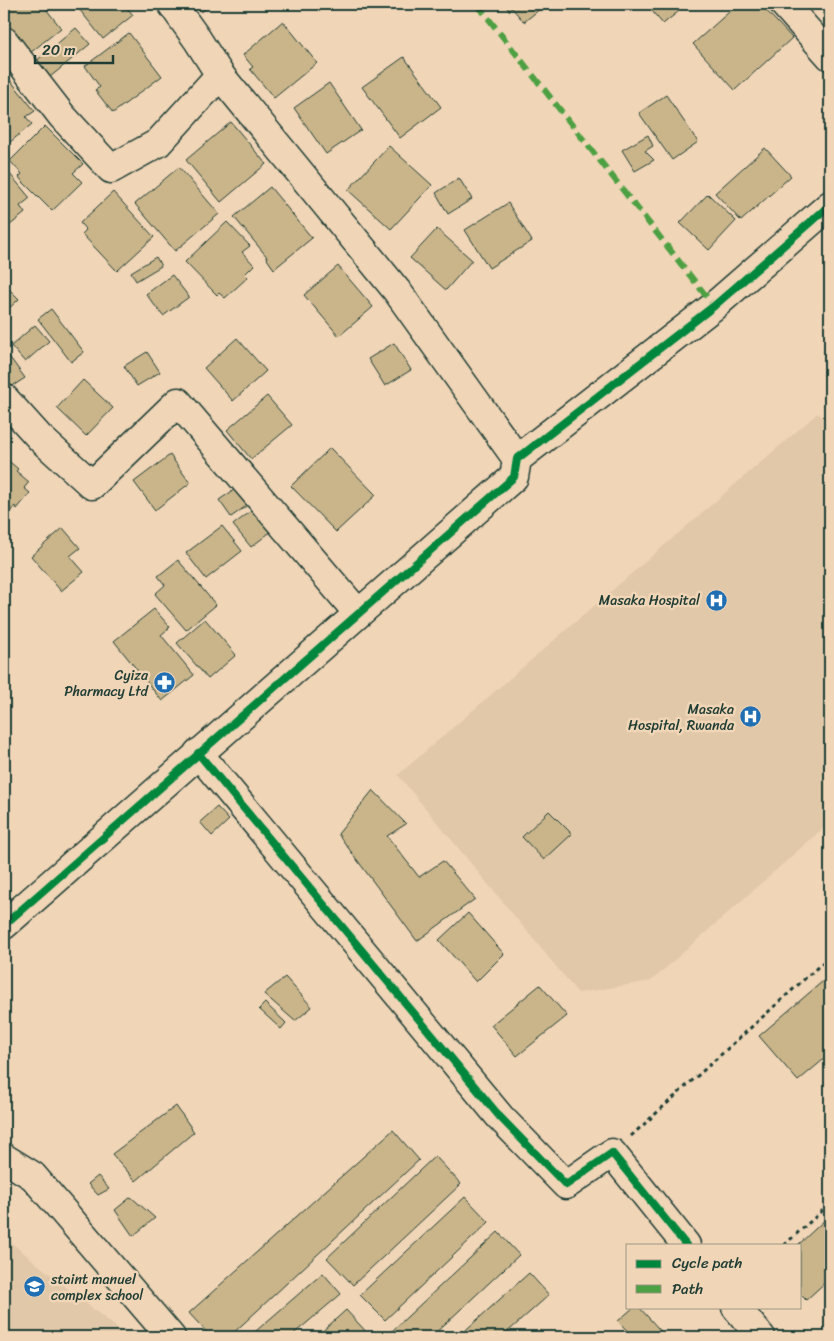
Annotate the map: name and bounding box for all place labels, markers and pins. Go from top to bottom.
place label: Masaka Hospital [599,588,701,613]
hospital icon: Masaka Hospital [704,588,728,612]
place label: Cyiza Pharmacy Ltd [64,663,150,704]
pharmacy icon: Cyiza Pharmacy Ltd [152,671,176,695]
place label: Masaka Hospital, Rwanda [628,697,735,738]
hospital icon: Masaka Hospital, Rwanda [738,705,762,729]
place label: staint manuel complex school [50,1267,144,1308]
school or university icon: staint manuel complex school [23,1275,47,1299]

